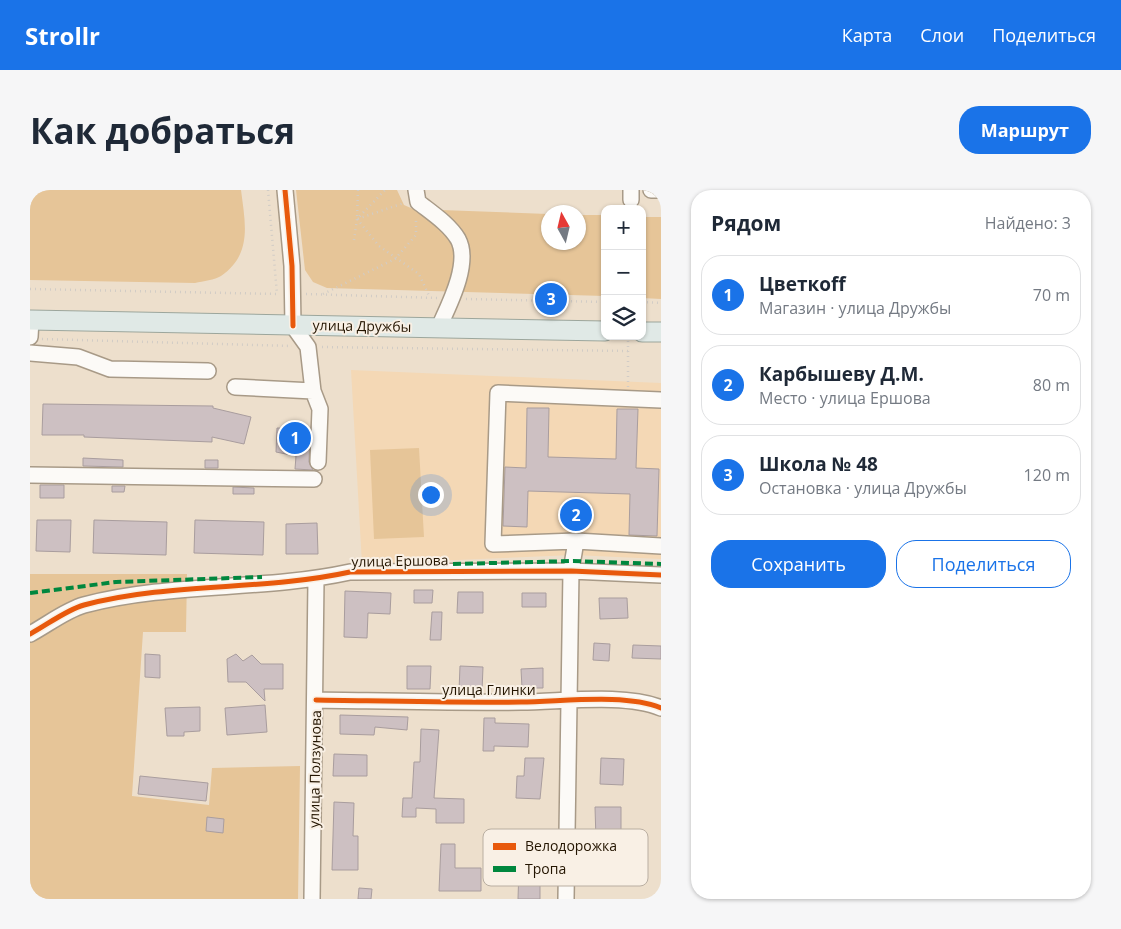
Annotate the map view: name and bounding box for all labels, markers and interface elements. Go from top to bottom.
text: Strollr [25,19,100,52]
text: Карта [842,23,892,47]
text: Слои [920,23,964,47]
text: Поделиться [992,23,1096,47]
button: Маршрут [959,106,1091,154]
text: Как добраться [30,107,295,154]
north arrow [541,205,586,250]
map controls [601,205,646,340]
button: + [601,205,646,250]
text: Рядом [711,209,781,237]
text: Найдено: 3 [985,212,1071,234]
button: − [601,250,646,295]
text: Цветкоff [759,271,846,297]
pin: 3 [535,280,567,318]
text: 1 [723,284,733,306]
text: 70 m [1033,284,1070,306]
button: layers [601,295,646,340]
text: Магазин · улица Дружбы [759,297,951,319]
street label: улица Дружбы [313,315,411,336]
text: Карбышеву Д.М. [759,361,924,387]
text: 2 [723,374,733,396]
text: 80 m [1033,374,1070,396]
text: Место · улица Ершова [759,387,931,409]
pin: 1 [279,419,311,457]
text: Школа № 48 [759,451,878,477]
text: 3 [723,464,733,486]
text: 120 m [1024,464,1070,486]
text: Остановка · улица Дружбы [759,477,967,499]
your location [418,482,444,508]
pin: 2 [560,496,592,534]
button: Сохранить [711,540,886,588]
button: Поделиться [896,540,1071,588]
street label: улица Ершова [351,550,449,571]
street label: улица Глинки [442,680,536,699]
street label: улица Ползунова [304,710,325,828]
legend [483,829,648,886]
text: Велодорожка [525,836,617,855]
text: Тропа [525,859,566,878]

